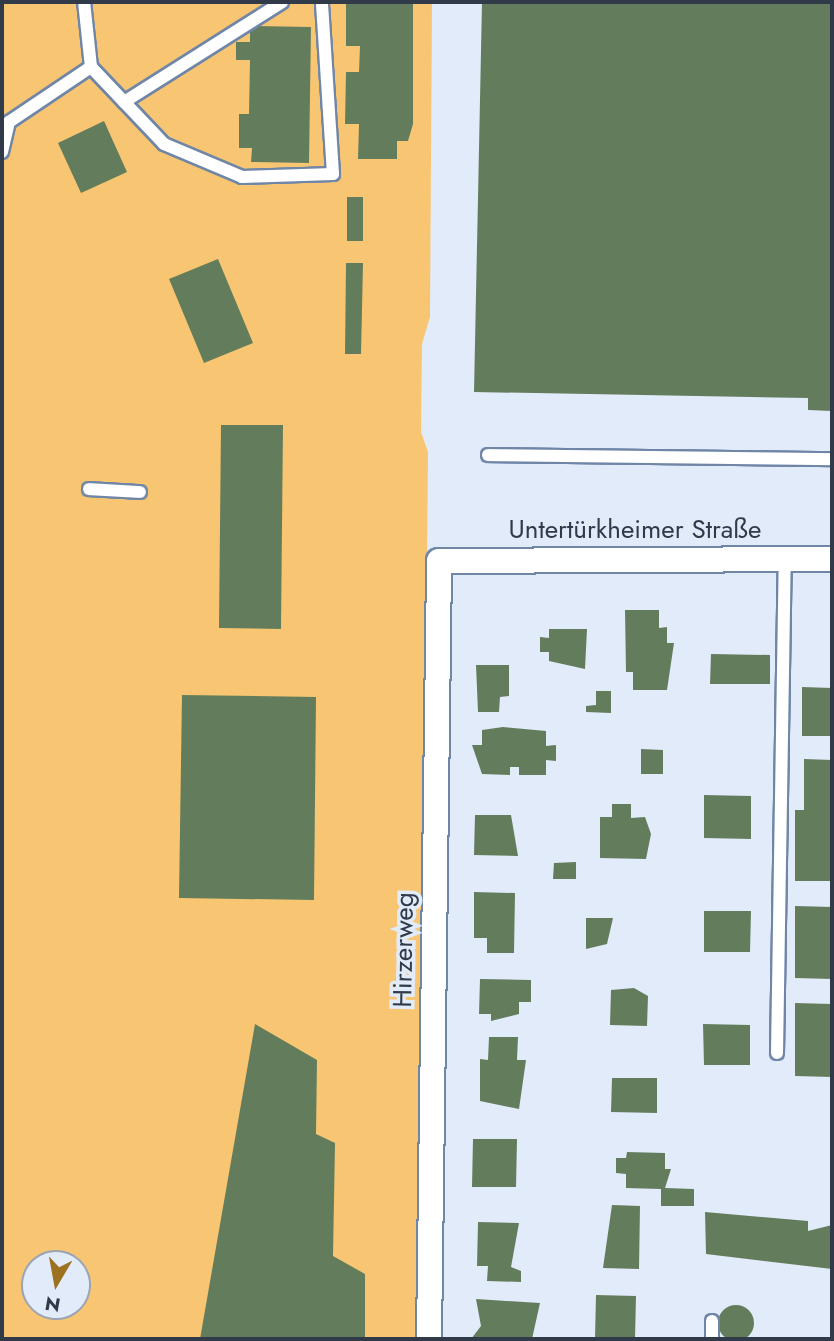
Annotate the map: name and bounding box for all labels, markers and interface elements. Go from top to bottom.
street label: Untertürkheimer Straße [509,514,761,546]
street label: Hirzerweg [387,892,421,1008]
north arrow [21,1250,91,1320]
text: N [43,1290,62,1319]

